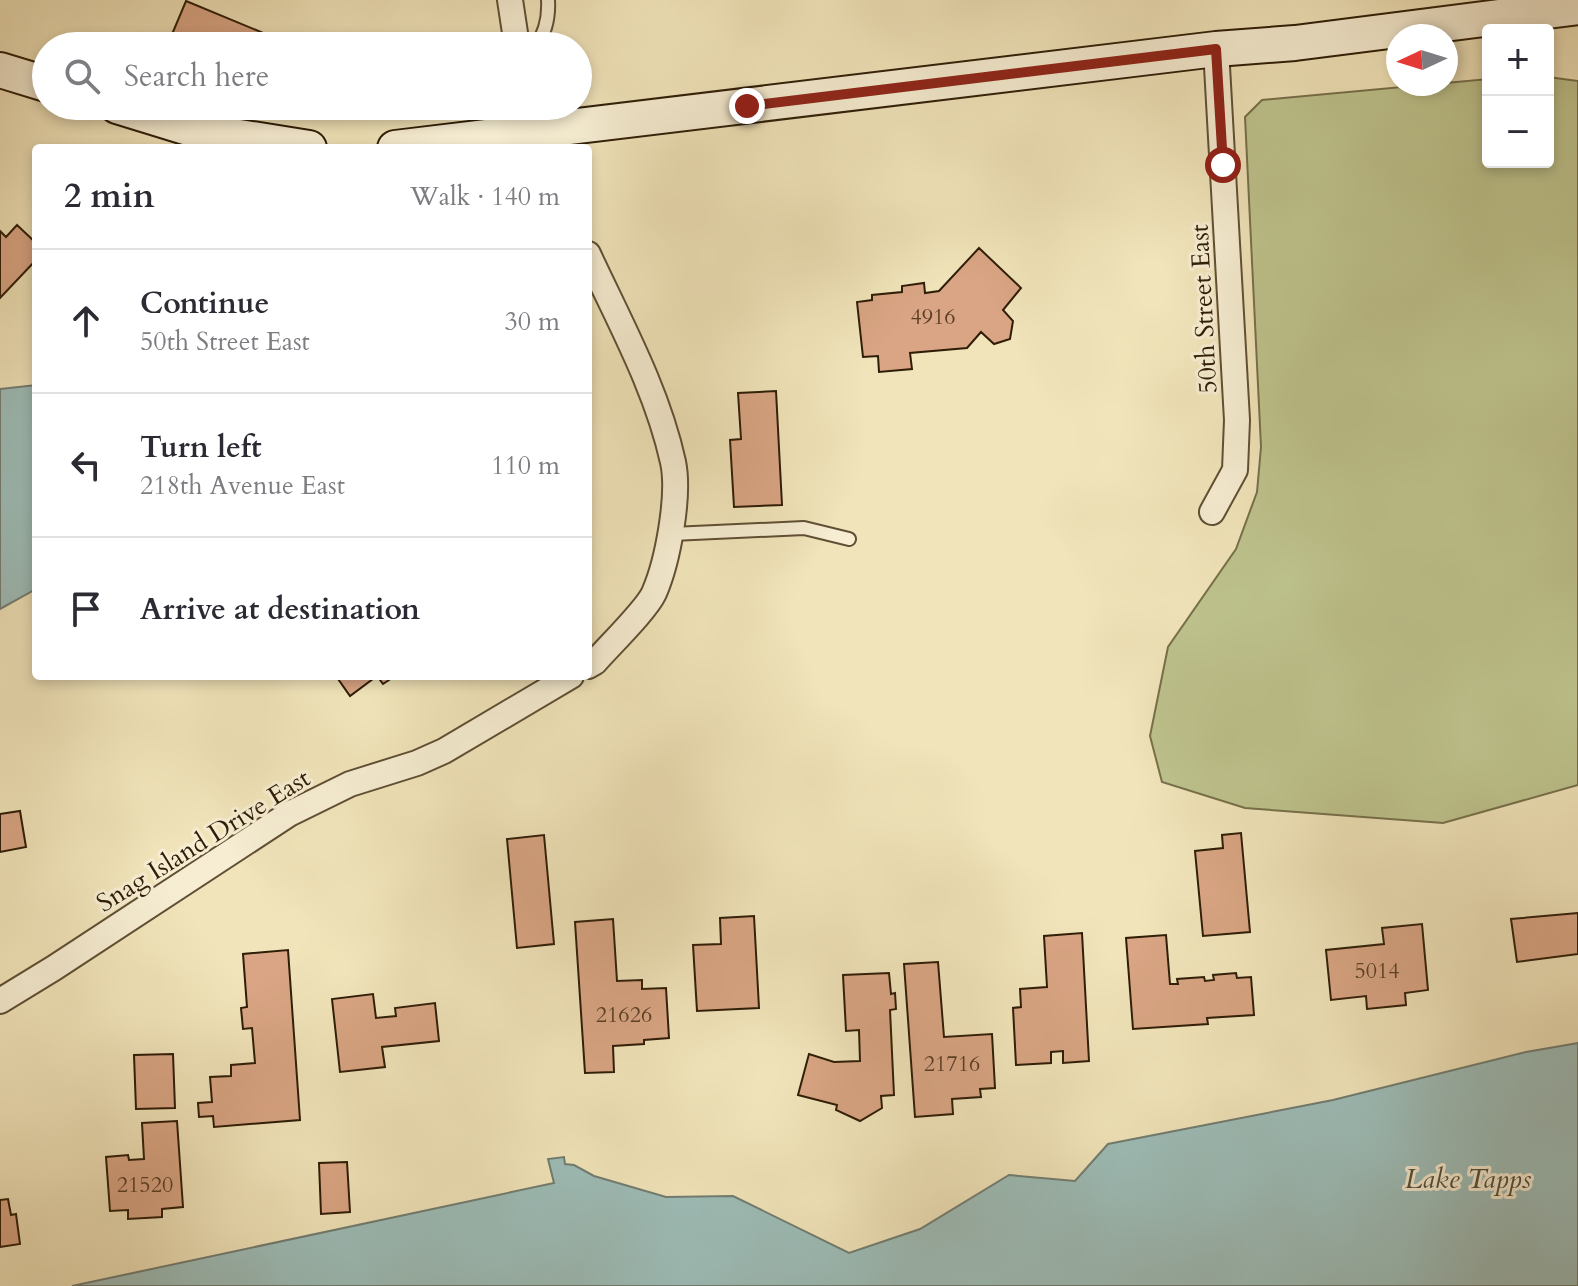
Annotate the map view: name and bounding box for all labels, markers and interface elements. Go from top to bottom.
north arrow [1386,24,1458,96]
map controls [1482,24,1554,168]
button: + [1482,24,1554,96]
search box [32,32,592,120]
icon: search [60,54,104,98]
text: Search here [124,56,269,97]
route end [729,88,765,124]
button: − [1482,96,1554,168]
route start [1205,147,1241,183]
text: 2 min [64,173,155,219]
text: Walk · 140 m [410,179,560,214]
street label: 50th Street East [1182,223,1225,395]
text: Continue [140,283,269,324]
icon: ahead [64,299,108,343]
house number: 4916 [910,302,956,332]
text: 30 m [504,304,560,339]
text: 50th Street East [140,324,310,359]
text: Turn left [140,427,262,468]
icon: left [64,443,108,487]
text: 110 m [491,448,560,483]
text: 218th Avenue East [140,468,345,503]
icon: arrive [64,587,108,631]
text: Arrive at destination [140,589,420,630]
street label: Snag Island Drive East [90,760,317,920]
house number: 5014 [1354,956,1400,986]
house number: 21626 [596,1000,652,1030]
house number: 21716 [924,1049,980,1079]
water label: Lake Tapps [1405,1160,1532,1198]
house number: 21520 [117,1170,173,1200]

